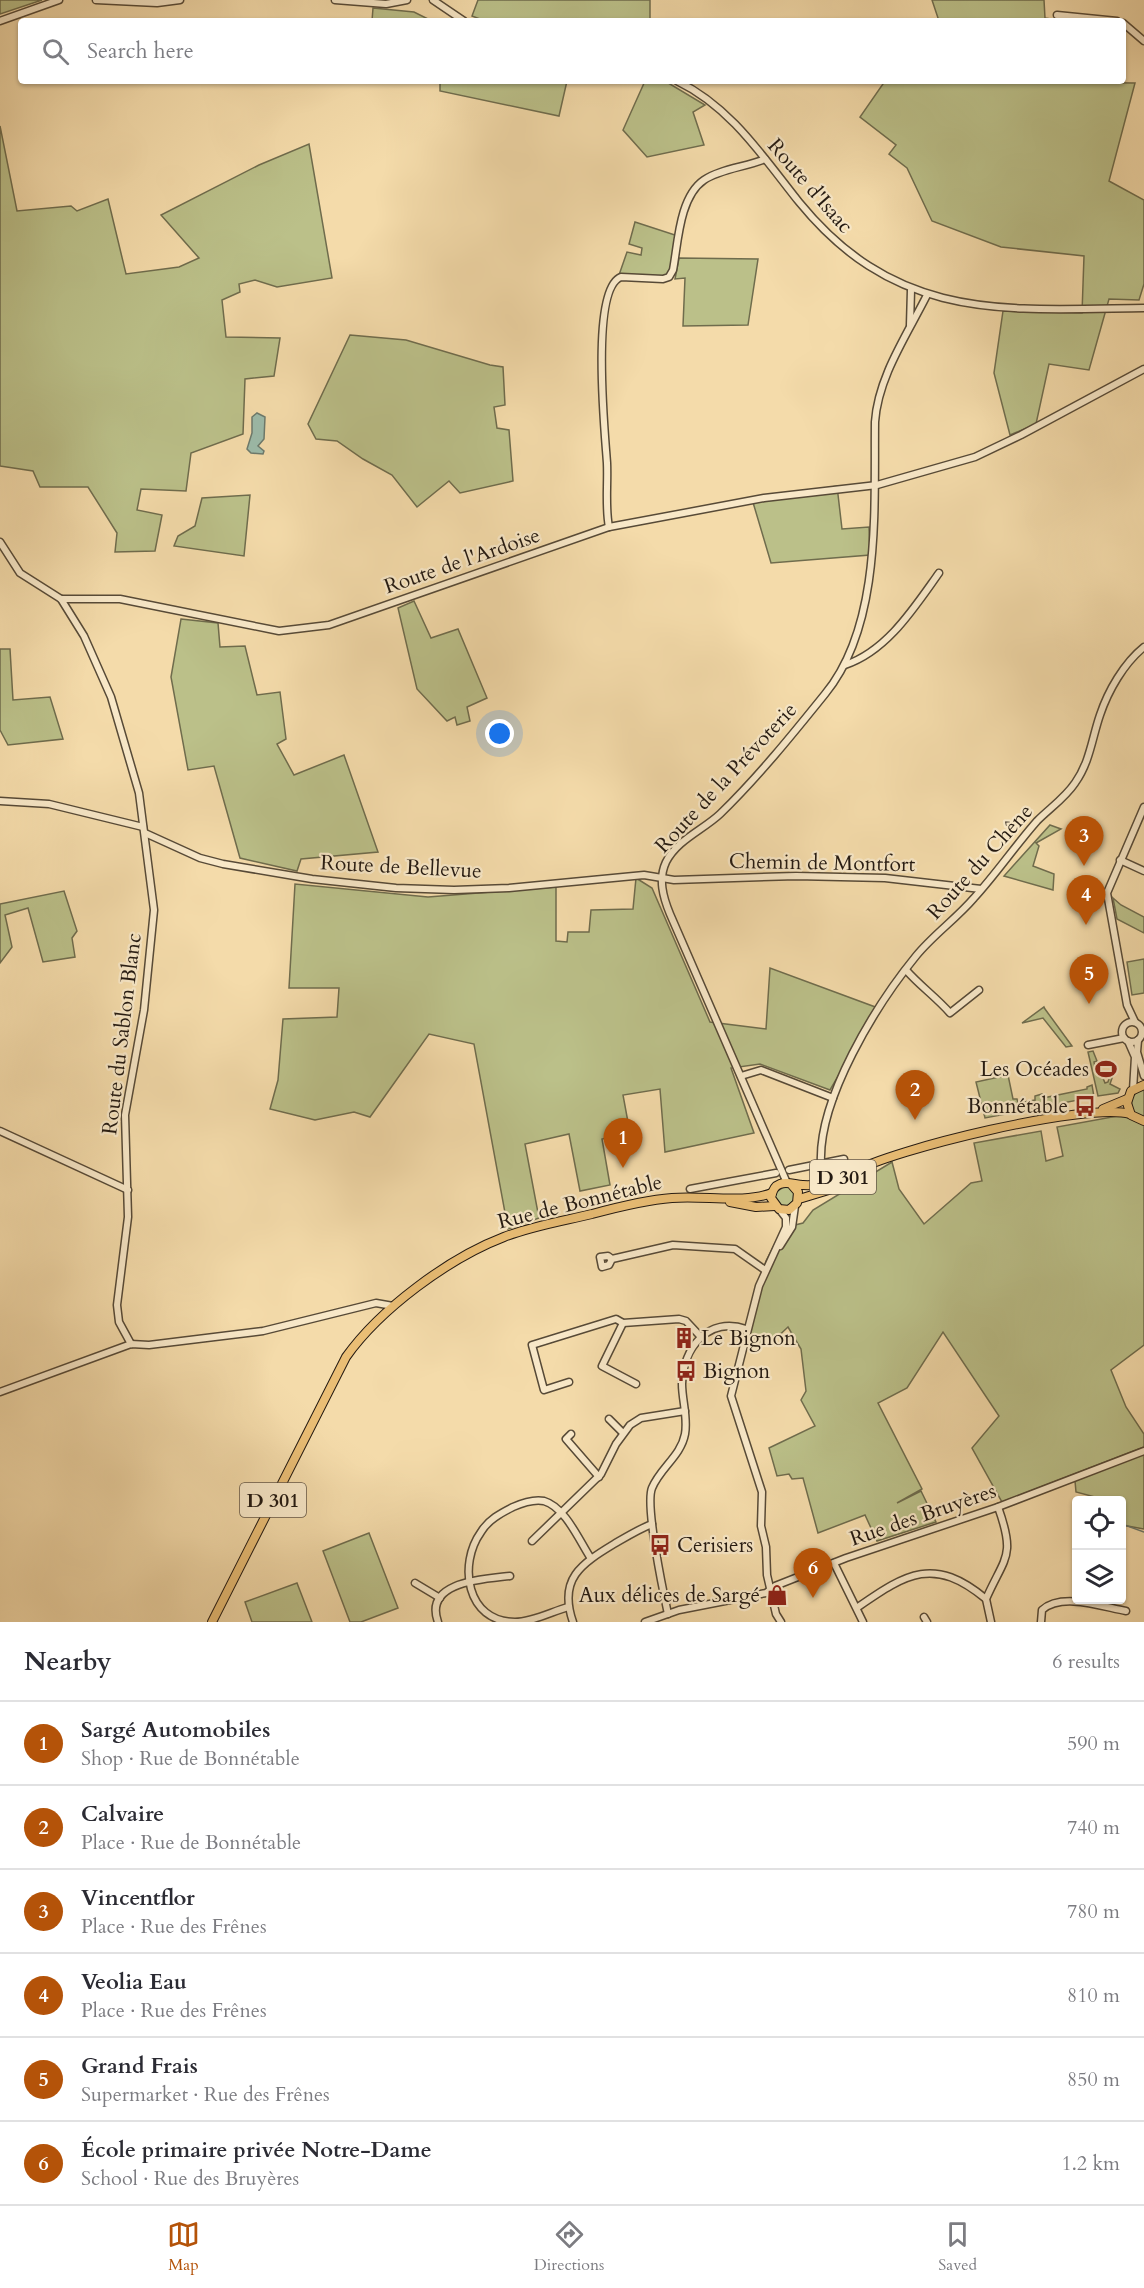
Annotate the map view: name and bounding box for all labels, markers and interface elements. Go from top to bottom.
search box [18,18,1126,84]
icon: search [39,35,72,68]
text: Search here [87,36,194,66]
street label: Route d'Isaac [761,132,859,240]
street label: Route de l'Ardoise [380,521,544,601]
street label: Route de la Prévoterie [648,696,804,860]
your location [485,719,514,748]
street label: Route du Chêne [920,798,1040,926]
pin: 3 [1064,816,1104,866]
street label: Chemin de Montfort [729,847,916,879]
street label: Route de Bellevue [320,848,482,886]
pin: 4 [1066,876,1106,925]
street label: Route du Sablon Blanc [95,932,149,1136]
pin: 5 [1070,954,1108,1004]
place label: Les Océades [980,1055,1089,1084]
sports icon: Les Océades [1094,1057,1118,1081]
pin: 2 [896,1070,934,1120]
place label: Bonnétable [967,1092,1068,1121]
bus stop icon: Bonnétable [1073,1094,1097,1118]
pin: 1 [604,1118,642,1168]
road number: D 301 [810,1160,876,1194]
street label: Rue de Bonnétable [495,1168,665,1236]
place label: Le Bignon [701,1324,796,1353]
building icon: Le Bignon [672,1326,696,1350]
place label: Bignon [703,1357,770,1386]
bus stop icon: Bignon [674,1359,698,1383]
street label: Rue des Bruyères [846,1476,1000,1554]
road number: D 301 [240,1483,306,1517]
map controls [1072,1496,1126,1604]
button: locate [1072,1496,1126,1550]
place label: Cerisiers [677,1531,753,1560]
bus stop icon: Cerisiers [648,1533,672,1557]
pin: 6 [794,1548,832,1598]
button: layers [1072,1550,1126,1604]
place label: Aux délices de Sargé [579,1581,760,1610]
shop icon: Aux délices de Sargé [765,1583,789,1607]
text: Nearby [24,1644,112,1679]
text: 6 results [1052,1648,1120,1675]
text: Sargé Automobiles [81,1715,270,1745]
text: 1 [38,1730,49,1757]
text: 590 m [1067,1730,1120,1757]
text: Shop · Rue de Bonnétable [81,1745,300,1772]
text: Calvaire [81,1799,164,1829]
text: 2 [38,1814,49,1841]
text: 740 m [1067,1814,1120,1841]
text: Place · Rue de Bonnétable [81,1829,301,1856]
text: Vincentflor [81,1883,195,1913]
text: 3 [38,1898,49,1925]
text: 780 m [1067,1898,1120,1925]
text: Place · Rue des Frênes [81,1913,267,1940]
text: Veolia Eau [81,1967,187,1997]
text: 4 [38,1982,49,2009]
text: 810 m [1067,1982,1120,2009]
text: Place · Rue des Frênes [81,1997,267,2024]
text: Grand Frais [81,2051,198,2081]
text: 5 [38,2066,49,2093]
text: 850 m [1067,2066,1120,2093]
text: Supermarket · Rue des Frênes [81,2081,330,2108]
text: École primaire privée Notre-Dame [81,2135,432,2165]
text: 6 [38,2150,49,2177]
text: 1.2 km [1061,2150,1120,2177]
text: School · Rue des Bruyères [81,2165,299,2192]
tab: Map [167,2218,200,2276]
tab: Directions [534,2218,604,2276]
tab: Saved [938,2218,977,2276]

